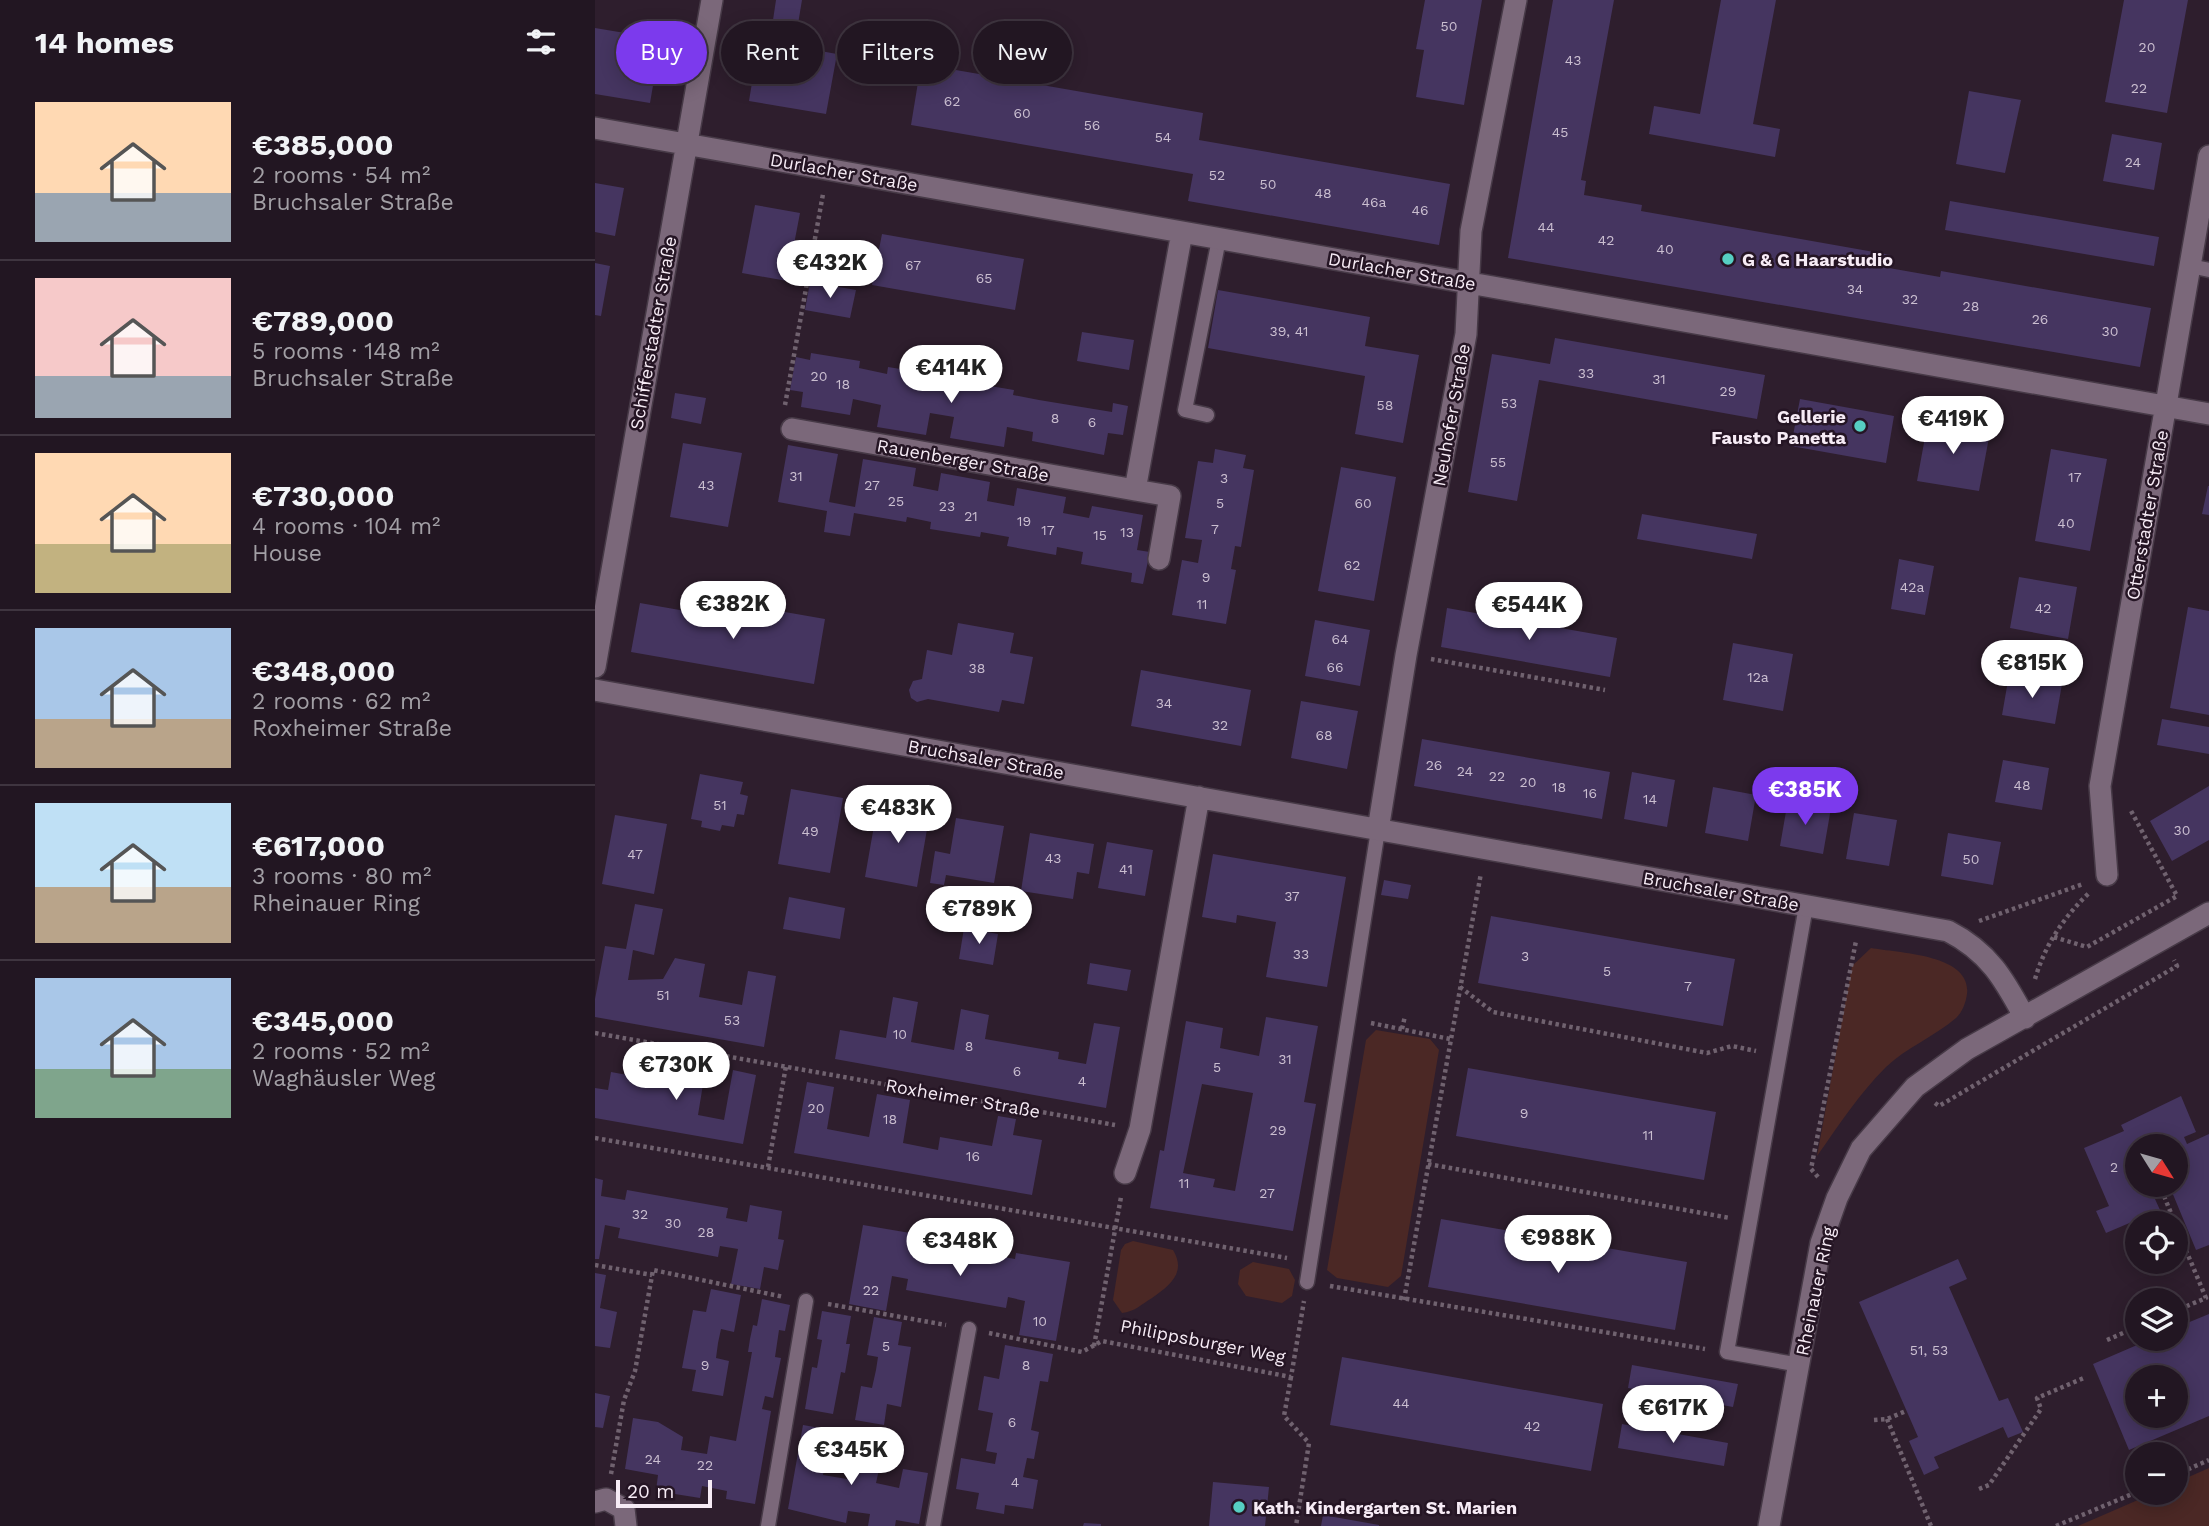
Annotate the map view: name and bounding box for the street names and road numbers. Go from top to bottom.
street label: Durlacher Straße [768,149,920,195]
street label: Schifferstadter Straße [626,235,680,431]
street label: Durlacher Straße [1326,248,1478,294]
street label: Neuhofer Straße [1428,342,1474,488]
street label: Otterstadter Straße [2122,428,2172,602]
street label: Rauenberger Straße [875,435,1051,485]
street label: Bruchsaler Straße [906,735,1066,783]
street label: Bruchsaler Straße [1641,867,1801,915]
street label: Roxheimer Straße [884,1074,1042,1122]
street label: Rheinauer Ring [1791,1224,1839,1357]
street label: Philippsburger Weg [1119,1315,1288,1367]

